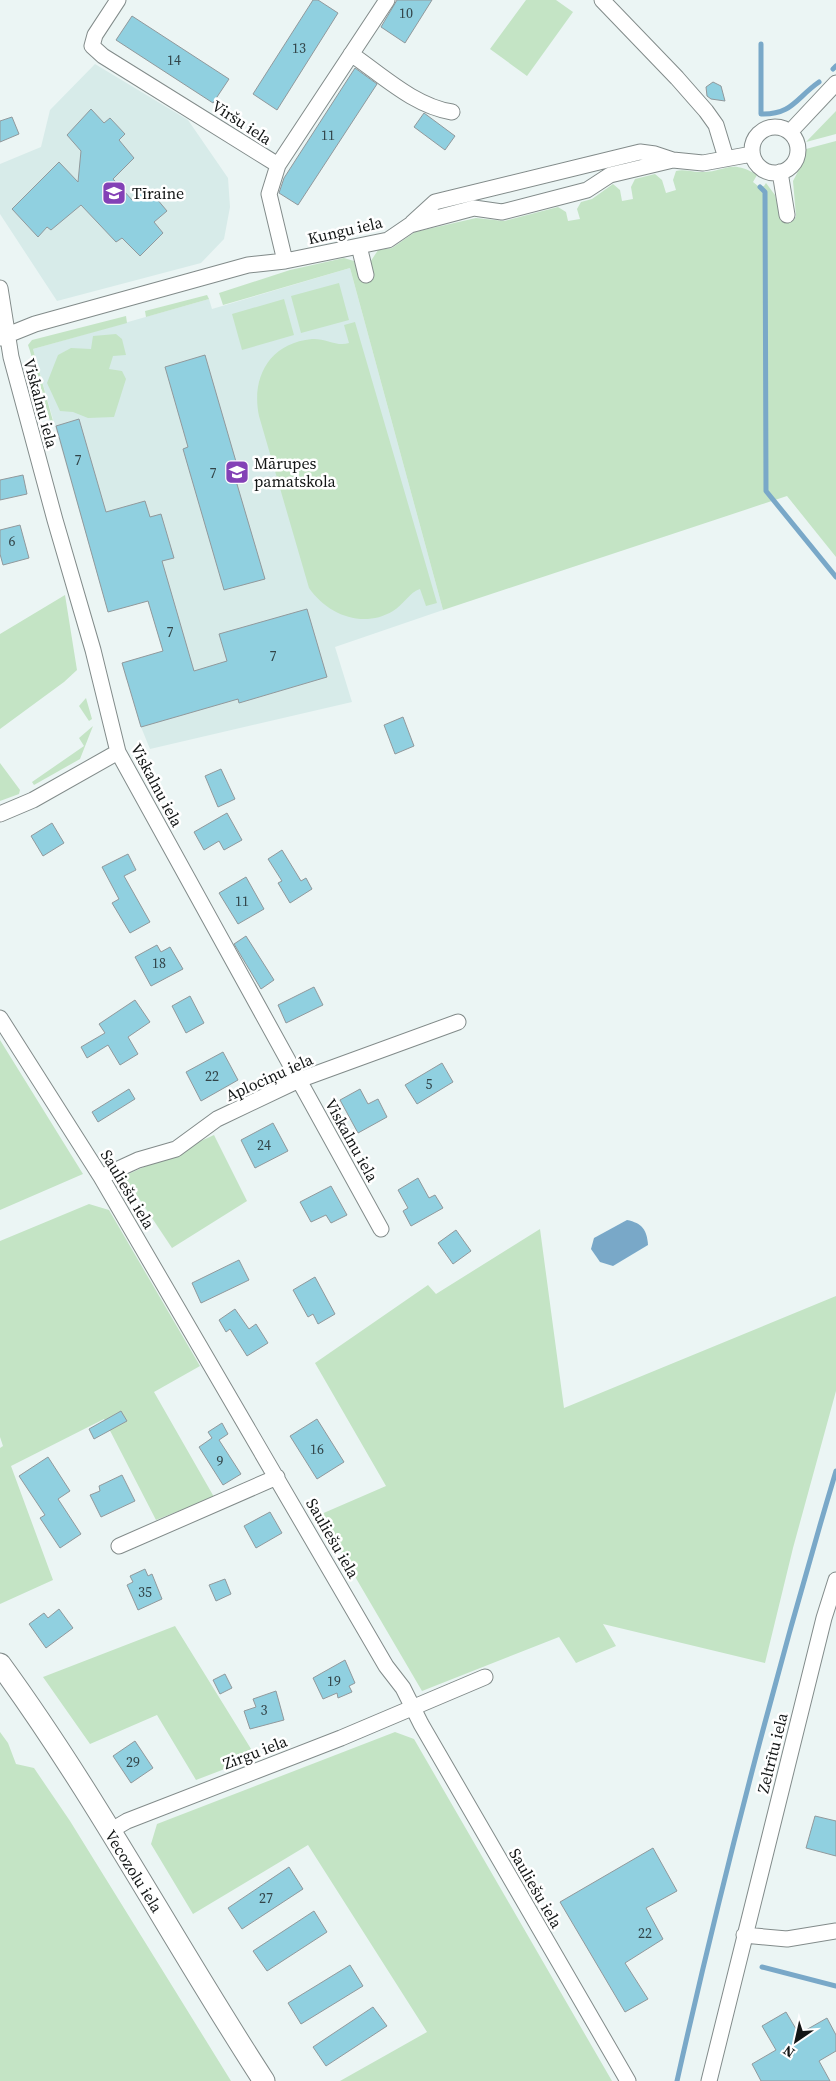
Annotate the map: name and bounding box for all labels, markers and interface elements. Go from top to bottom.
house number: 10 [399,3,413,23]
house number: 13 [292,38,306,58]
house number: 14 [167,50,181,70]
street label: Viršu iela [208,94,277,150]
house number: 11 [321,125,335,145]
school or university icon: Tīraine [101,180,127,206]
place label: Tīraine [132,182,184,204]
street label: Kungu iela [305,211,385,249]
street label: Viskalnu iela [19,356,64,451]
house number: 7 [75,450,82,470]
place label: Mārupes pamatskola [254,452,337,492]
school or university icon: Mārupes pamatskola [224,459,250,485]
house number: 7 [210,463,217,483]
house number: 6 [9,531,16,551]
house number: 7 [167,622,174,642]
house number: 7 [270,646,277,666]
street label: Viskalnu iela [126,739,189,831]
house number: 11 [235,891,249,911]
house number: 18 [152,953,166,973]
street label: Aplociņu iela [222,1048,317,1106]
house number: 22 [205,1066,219,1086]
house number: 5 [426,1074,433,1094]
street label: Viskalnu iela [320,1095,384,1186]
house number: 24 [257,1135,271,1155]
street label: Sauliešu iela [96,1145,161,1233]
house number: 16 [310,1439,324,1459]
house number: 9 [217,1451,224,1471]
street label: Sauliešu iela [301,1494,365,1583]
house number: 35 [138,1582,152,1602]
house number: 19 [327,1671,341,1691]
house number: 3 [261,1700,268,1720]
street label: Zeltrītu iela [751,1710,793,1795]
street label: Zirgu iela [220,1729,291,1774]
house number: 29 [126,1752,140,1772]
street label: Vecozolu iela [100,1826,169,1917]
street label: Sauliešu iela [504,1844,568,1933]
house number: 27 [259,1888,273,1908]
house number: 22 [638,1923,652,1943]
north arrow [771,2016,821,2066]
text: N [779,2041,799,2063]

